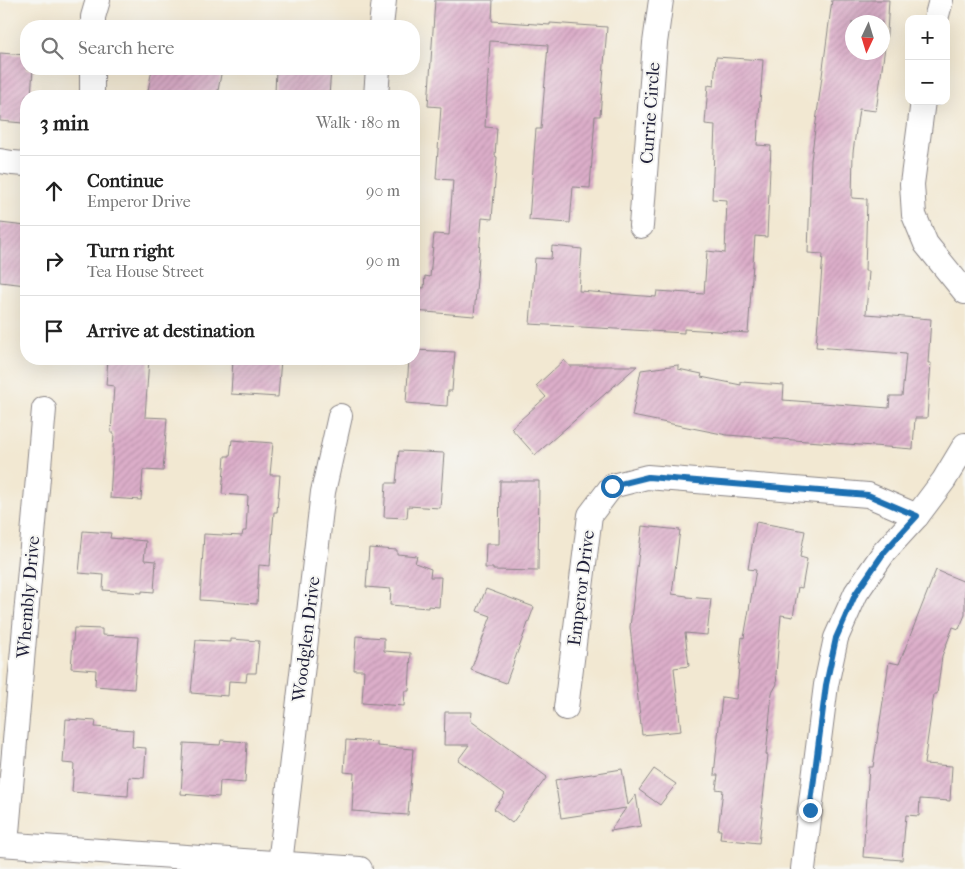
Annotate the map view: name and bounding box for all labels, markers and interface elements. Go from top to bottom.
north arrow [845,15,890,60]
map controls [905,15,950,105]
button: + [905,15,950,60]
search box [20,20,420,75]
icon: search [38,34,66,62]
text: Search here [78,37,174,59]
button: − [905,60,950,105]
street label: Currie Circle [636,61,665,165]
text: 3 min [40,111,89,135]
text: Walk · 180 m [316,113,400,132]
text: Continue [87,170,163,192]
icon: ahead [40,177,68,205]
text: 90 m [366,181,400,200]
text: Emperor Drive [87,192,191,211]
text: Turn right [87,240,174,262]
icon: right [40,247,68,275]
text: 90 m [366,251,400,270]
text: Tea House Street [87,262,204,281]
icon: arrive [40,317,68,345]
text: Arrive at destination [87,320,255,342]
route start [601,475,624,498]
street label: Emperor Drive [564,529,599,647]
street label: Whembly Drive [13,535,44,660]
street label: Woodglen Drive [288,575,325,704]
route end [799,799,822,822]

